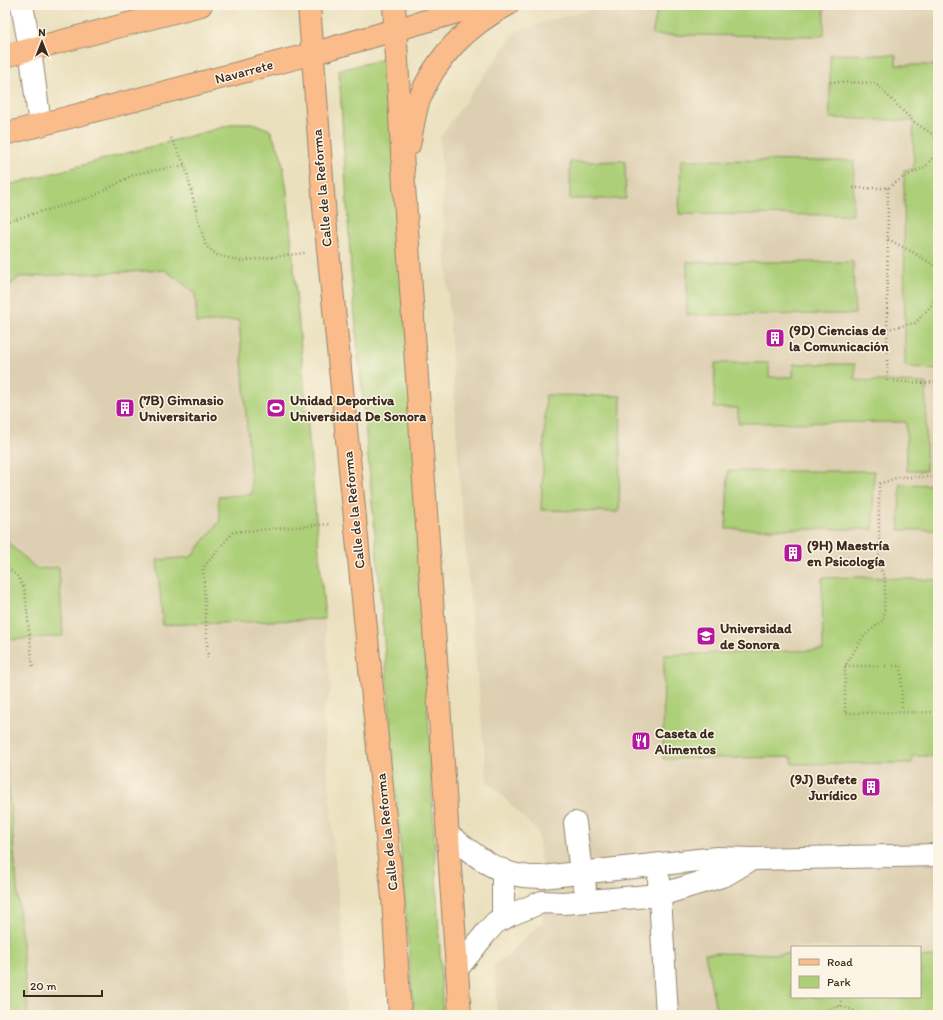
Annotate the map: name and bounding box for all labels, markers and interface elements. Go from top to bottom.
north arrow [22,22,62,62]
text: N [38,26,46,39]
street label: Navarrete [213,56,275,88]
street label: Calle de la Reforma [308,128,336,248]
place label: (9D) Ciencias de la Comunicación [789,322,889,355]
building icon: (9D) Ciencias de la Comunicación [764,327,786,349]
place label: (7B) Gimnasio Universitario [139,392,224,425]
place label: Unidad Deportiva Universidad De Sonora [290,392,426,425]
building icon: (7B) Gimnasio Universitario [114,397,136,419]
sports icon: Unidad Deportiva Universidad De Sonora [265,397,287,419]
street label: Calle de la Reforma [339,450,369,570]
place label: (9H) Maestría en Psicología [807,537,890,570]
building icon: (9H) Maestría en Psicología [782,542,804,564]
place label: Universidad de Sonora [720,620,792,653]
school or university icon: Universidad de Sonora [695,625,717,647]
place label: Caseta de Alimentos [654,725,716,758]
restaurant icon: Caseta de Alimentos [630,730,652,752]
place label: (9J) Bufete Jurídico [790,771,857,804]
street label: Calle de la Reforma [372,772,402,892]
building icon: (9J) Bufete Jurídico [860,776,882,798]
legend [791,946,921,998]
text: Road [827,955,853,969]
scale bar [24,972,102,998]
text: Park [827,975,851,989]
text: 20 m [30,979,57,993]

